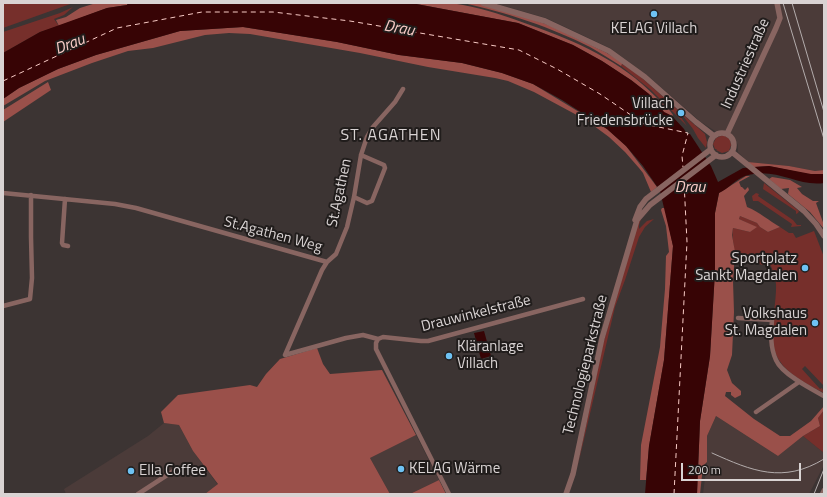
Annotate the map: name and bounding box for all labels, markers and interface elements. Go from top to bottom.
marker: KELAG Villach [649,9,659,19]
street label: Industriestraße [718,16,774,112]
water label: Drau [382,17,416,41]
place label: KELAG Villach [611,20,697,38]
water label: Drau [52,31,88,59]
place label: Villach Friedensbrücke [577,95,673,130]
marker: Villach Friedensbrücke [676,108,686,118]
district label: ST. AGATHEN [341,126,441,146]
street label: St.Agathen [324,157,356,229]
water label: Drau [675,178,705,198]
street label: St.Agathen Weg [222,213,324,257]
place label: Sportplatz Sankt Magdalen [695,250,797,285]
marker: Sportplatz Sankt Magdalen [800,263,810,273]
street label: Drauwinkelstraße [419,292,533,336]
street label: Technologieparkstraße [560,293,612,437]
place label: Volkshaus St. Magdalen [725,305,807,340]
marker: Volkshaus St. Magdalen [810,318,820,328]
place label: Kläranlage Villach [457,338,524,373]
marker: Kläranlage Villach [444,351,454,361]
scale bar [683,455,803,481]
place label: KELAG Wärme [409,460,500,478]
text: 200 m [688,460,721,479]
place label: Ella Coffee [139,462,206,480]
marker: KELAG Wärme [396,464,406,474]
marker: Ella Coffee [126,466,136,476]

